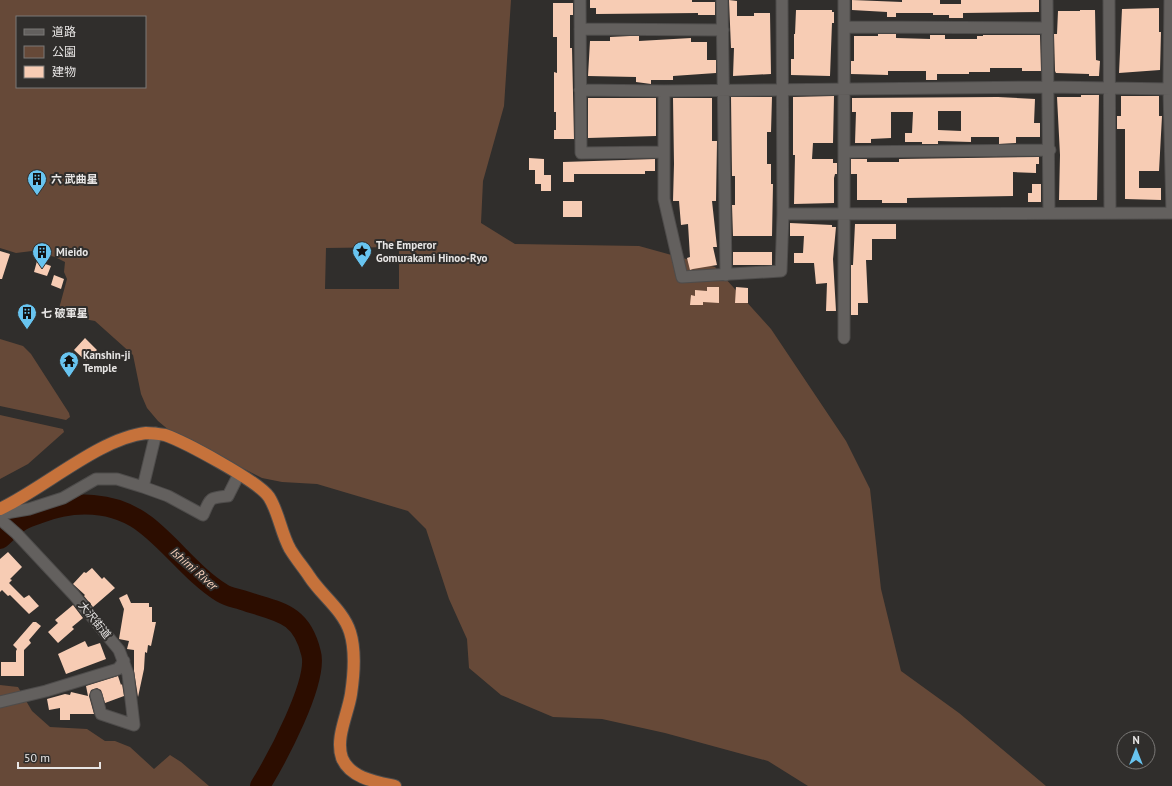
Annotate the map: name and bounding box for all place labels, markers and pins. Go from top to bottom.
building icon: 六 武曲星 [26,168,48,196]
place label: 六 武曲星 [51,172,98,186]
place label: The Emperor Gomurakami Hinoo-Ryo [376,238,488,265]
place icon: The Emperor Gomurakami Hinoo-Ryo [351,240,373,268]
building icon: Mieido [31,241,53,269]
place label: Mieido [56,245,88,259]
building icon: 七 破軍星 [16,302,38,330]
place label: 七 破軍星 [41,306,88,320]
place label: Kanshin-ji Temple [83,348,131,375]
temple icon: Kanshin-ji Temple [58,350,80,378]

